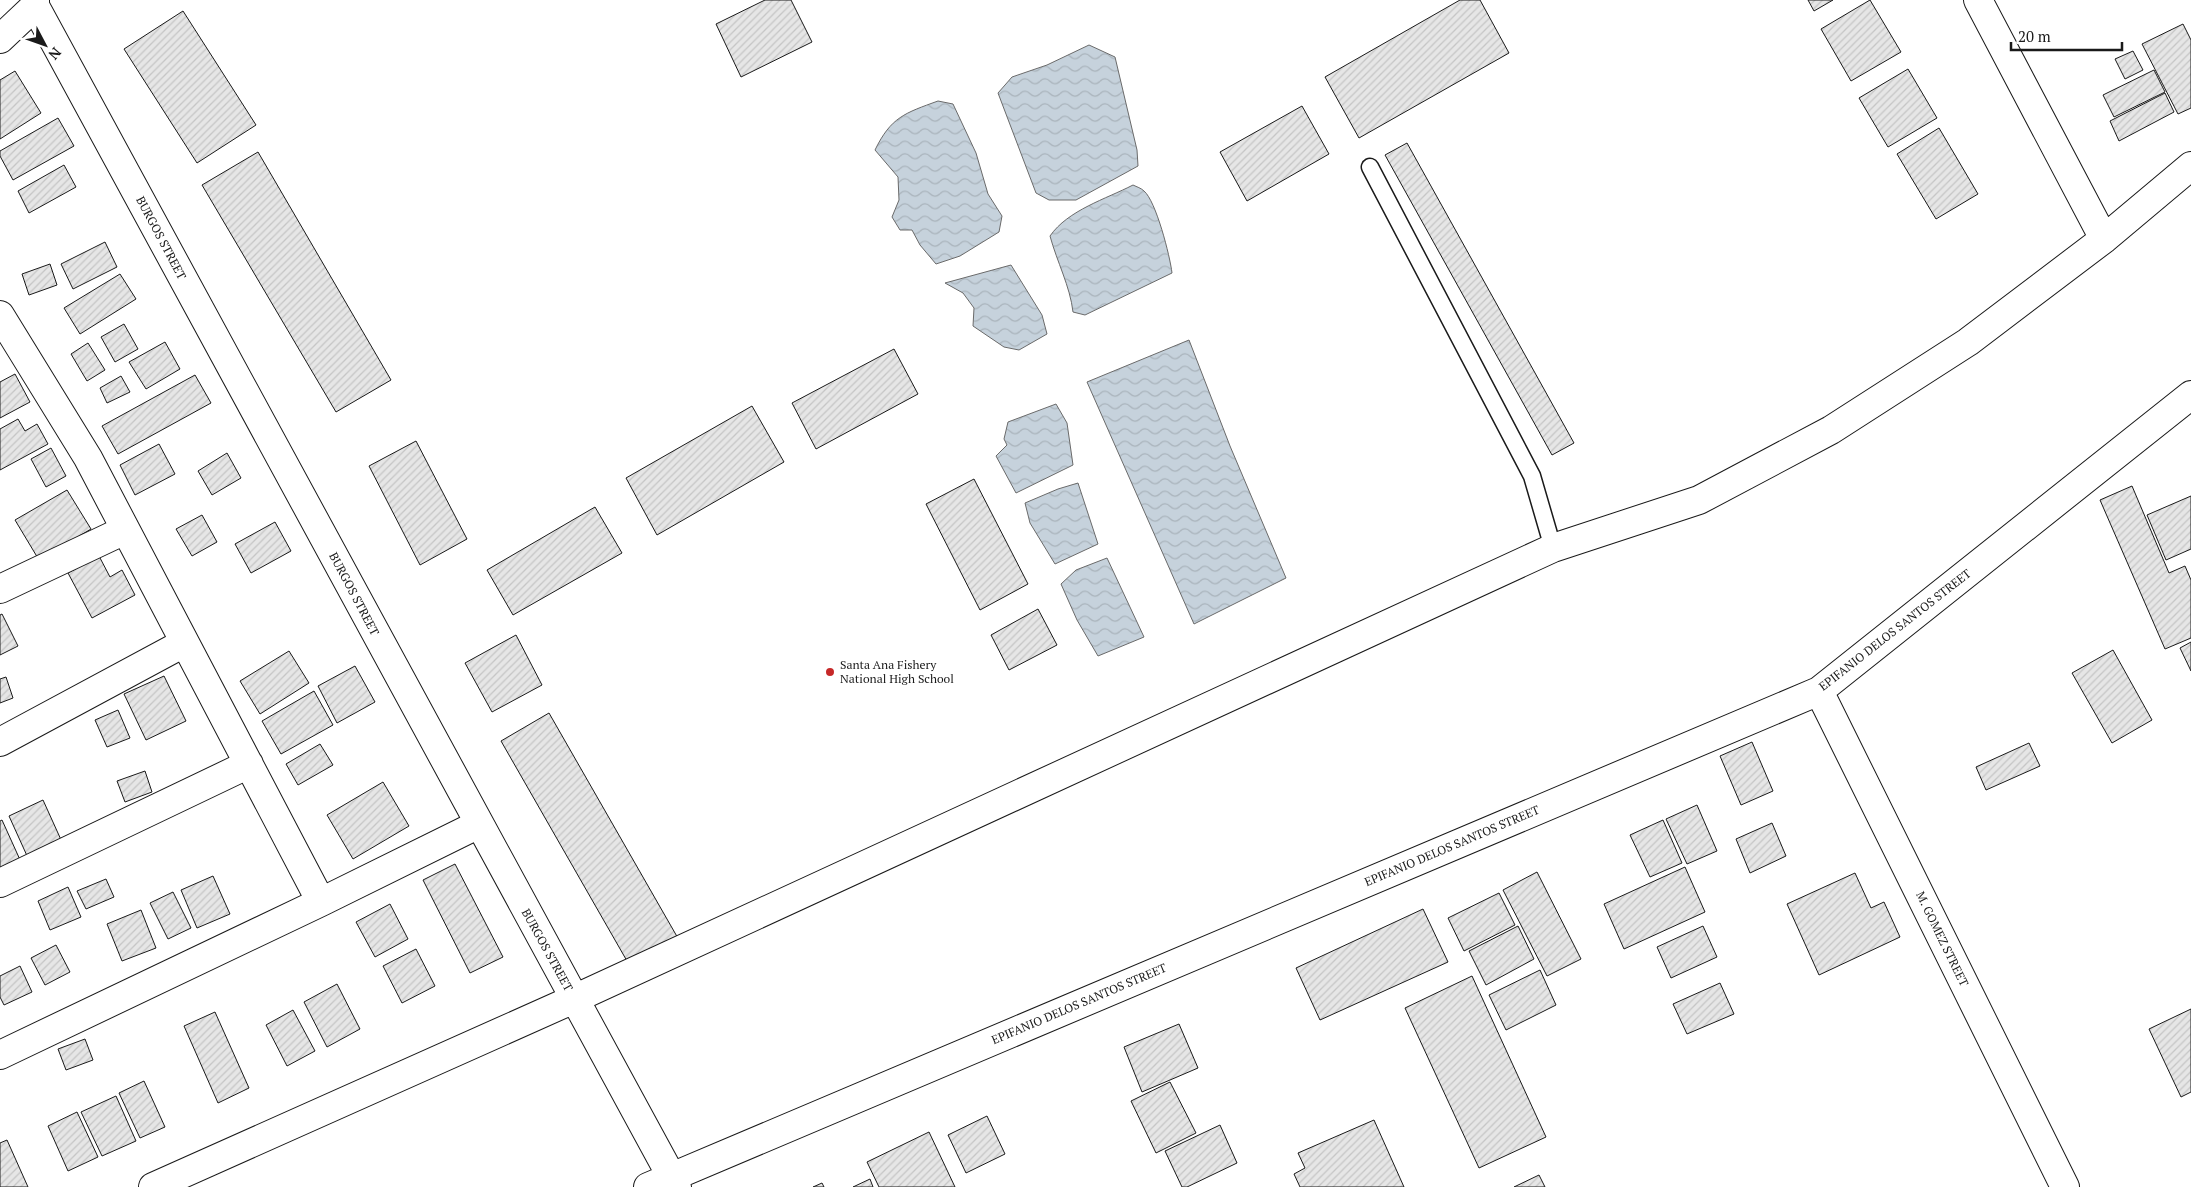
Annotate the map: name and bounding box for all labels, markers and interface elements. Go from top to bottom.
north arrow [20,20,70,70]
scale bar [2011,20,2122,52]
text: 20 m [2018,26,2051,46]
text: N [44,44,66,64]
street label: BURGOS STREET [133,194,190,282]
street label: BURGOS STREET [326,550,383,638]
street label: EPIFANIO DELOS SANTOS STREET [1816,565,1974,694]
place label: Santa Ana Fishery National High School [840,657,954,686]
marker: Santa Ana Fishery National High School [824,666,836,678]
street label: EPIFANIO DELOS SANTOS STREET [1362,802,1542,889]
street label: M. GOMEZ STREET [1913,889,1972,989]
street label: BURGOS STREET [519,906,577,994]
street label: EPIFANIO DELOS SANTOS STREET [989,960,1169,1047]

